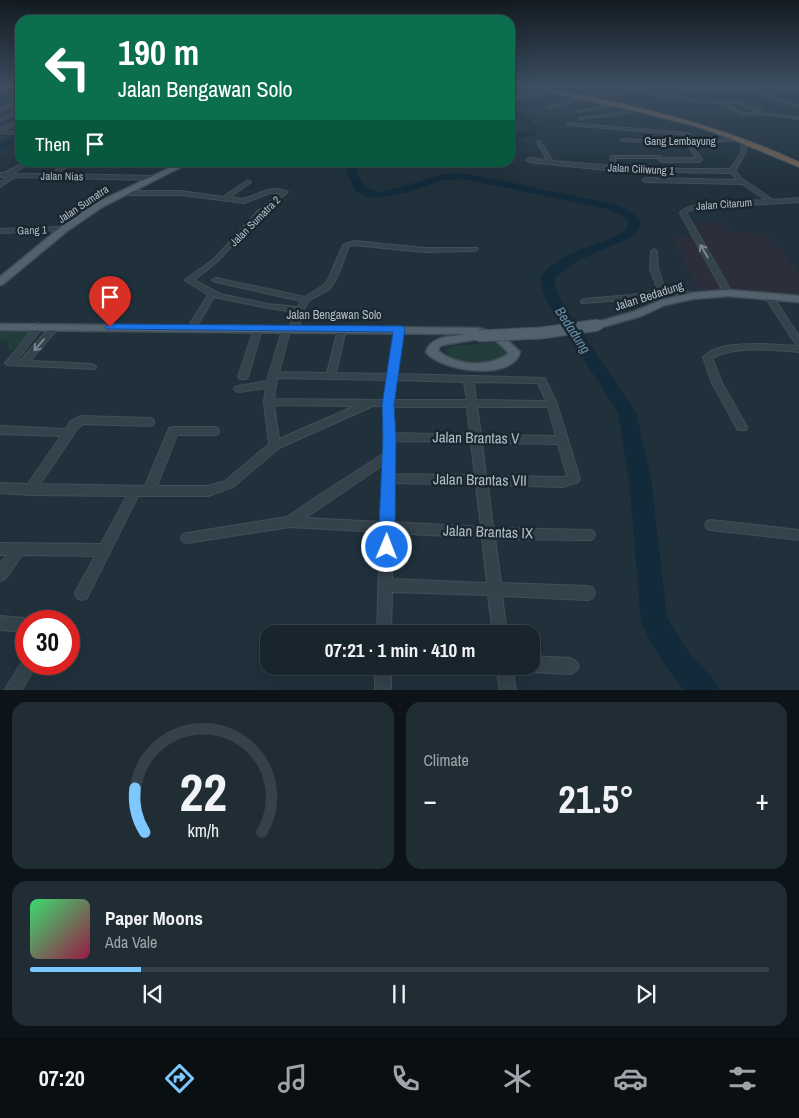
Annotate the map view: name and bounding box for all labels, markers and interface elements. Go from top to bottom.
text: 190 m [118,29,199,76]
icon: left [35,35,100,100]
text: Jalan Bengawan Solo [118,74,293,104]
icon: arrive [81,130,109,158]
text: Then [35,131,71,157]
street label: Gang Lembayung [644,134,716,148]
street label: Jalan Ciliwung 1 [607,160,675,178]
street label: Jalan Nias [41,169,84,183]
street label: Jalan Sumatra [55,182,111,226]
street label: Jalan Sumatra 2 [227,193,283,249]
street label: Jalan Citarum [696,195,752,213]
street label: Gang 1 [17,222,47,238]
one-way arrow [699,244,709,259]
pin [89,276,131,327]
street label: Jalan Bedadung [613,277,686,315]
icon: arrive [96,283,124,311]
water label: Bedadung [551,303,595,357]
street label: Jalan Bengawan Solo [286,307,382,323]
one-way arrow [33,338,45,351]
street label: Jalan Brantas V [432,426,520,449]
street label: Jalan Brantas VII [433,468,527,491]
street label: Jalan Brantas IX [443,519,534,544]
position arrow [360,520,412,572]
speed limit sign: 30 [15,610,80,675]
text: 07:21 · 1 min · 410 m [325,637,475,663]
text: Climate [424,749,469,771]
text: 22 [179,757,226,827]
text: 21.5° [558,774,634,825]
text: − [424,781,437,819]
text: + [756,781,769,819]
text: km/h [187,819,219,843]
text: Paper Moons [105,905,203,931]
text: Ada Vale [105,931,157,953]
icon: previous [139,980,167,1008]
icon: pause [385,980,413,1008]
icon: next [632,980,660,1008]
icon: directions [162,1061,197,1096]
icon: music [275,1061,310,1096]
icon: phone [388,1061,423,1096]
icon: climate [500,1061,535,1096]
icon: car [613,1061,648,1096]
icon: filters [725,1061,760,1096]
text: 07:20 [39,1063,85,1093]

